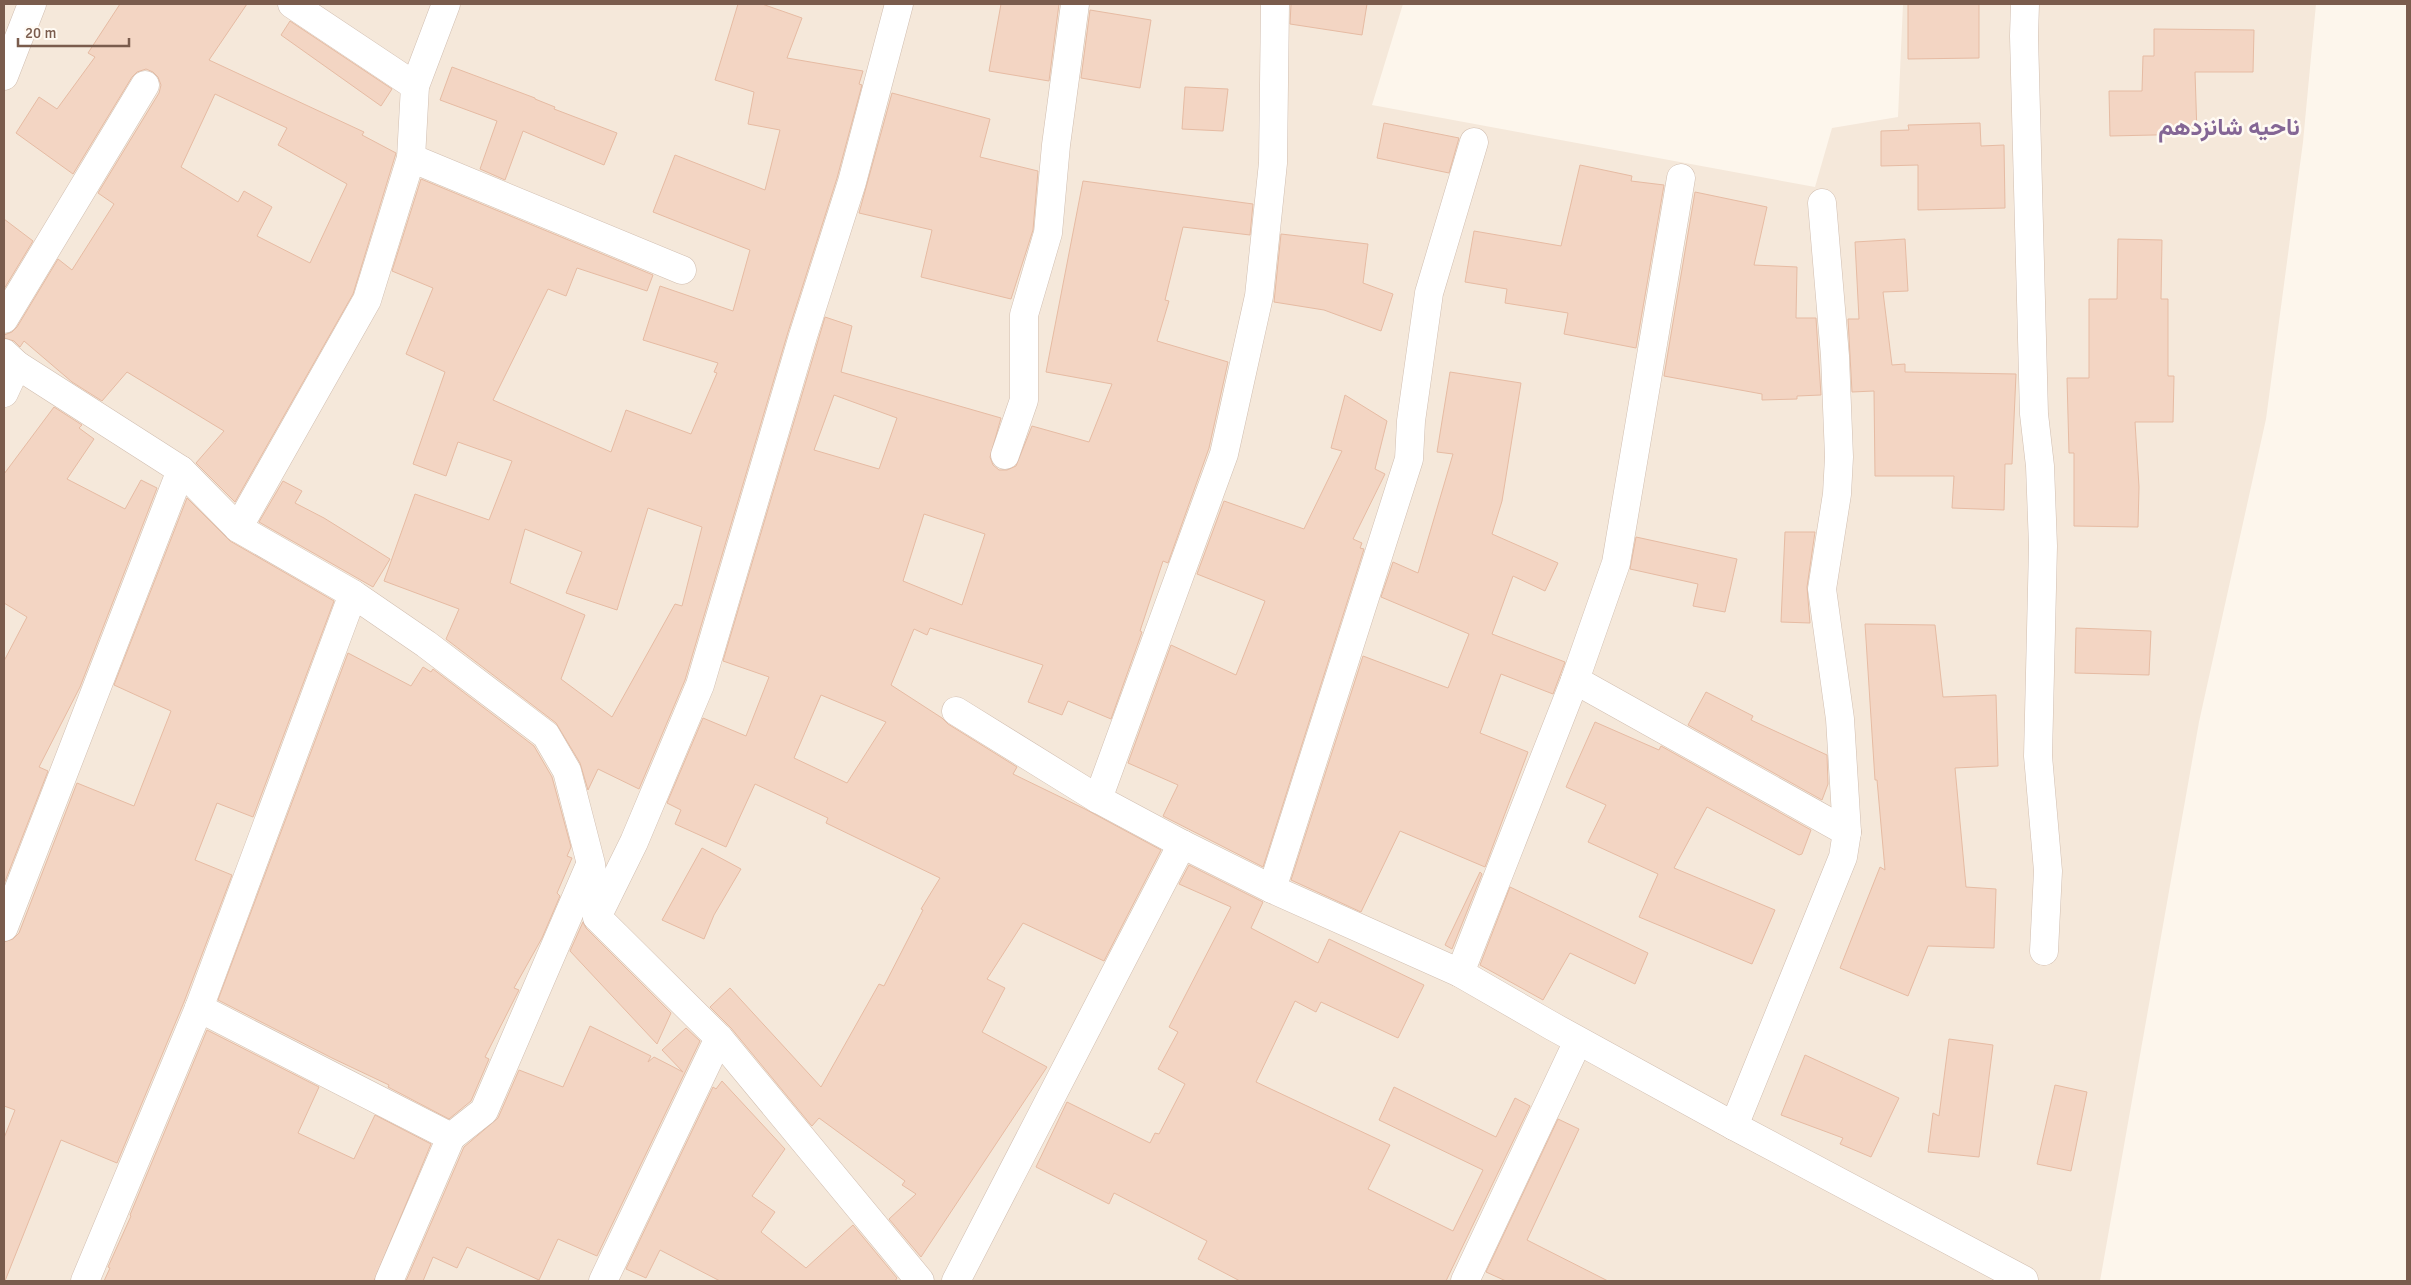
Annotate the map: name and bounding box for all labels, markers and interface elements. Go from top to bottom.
scale bar [18,15,129,47]
text: 20 m [25,24,56,42]
district label: ناحیه شانزدهم [2158,112,2300,143]

